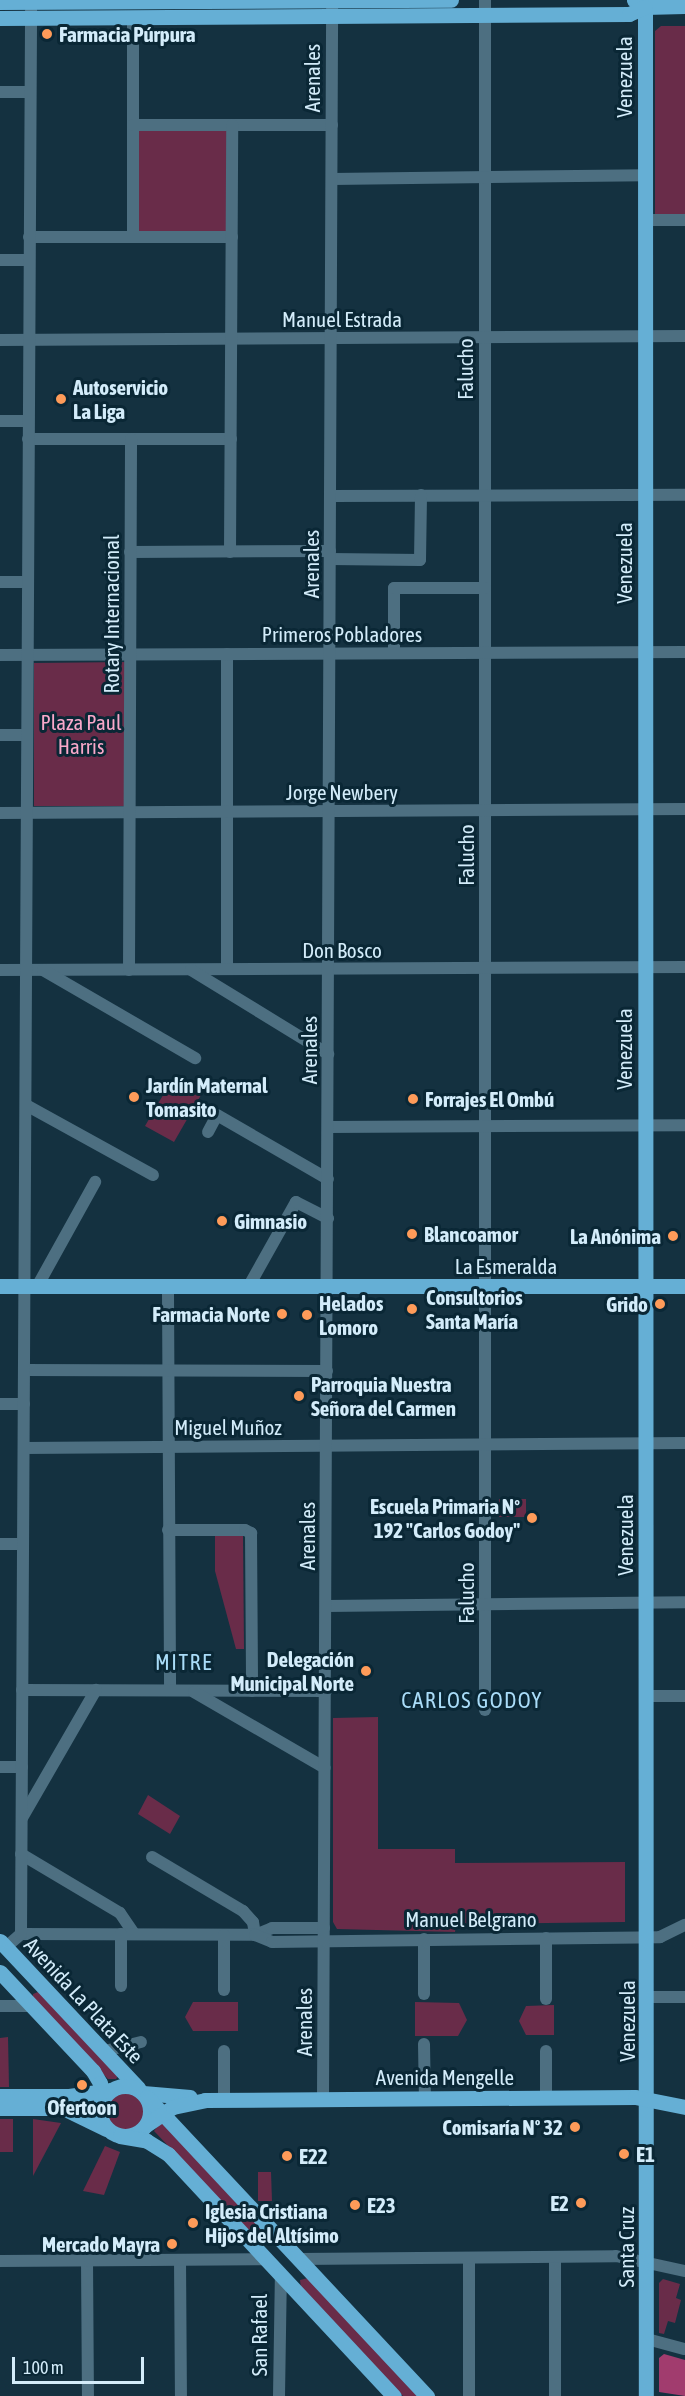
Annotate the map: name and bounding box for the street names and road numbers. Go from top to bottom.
street label: Venezuela [611,36,637,118]
street label: Arenales [299,44,325,112]
street label: Manuel Estrada [282,306,402,332]
street label: Falucho [452,338,478,400]
street label: Venezuela [611,522,637,604]
street label: Arenales [298,530,324,598]
street label: Rotary Internacional [98,535,124,693]
street label: Primeros Pobladores [262,621,422,647]
street label: Jorge Newbery [286,779,398,805]
street label: Falucho [453,824,479,886]
street label: Don Bosco [302,937,382,963]
street label: Venezuela [611,1008,637,1090]
street label: Arenales [296,1016,322,1084]
street label: La Esmeralda [455,1253,557,1279]
street label: Miguel Muñoz [174,1414,282,1440]
street label: Venezuela [612,1494,638,1576]
street label: Arenales [294,1502,320,1570]
street label: Falucho [453,1562,479,1624]
street label: Manuel Belgrano [405,1906,537,1932]
street label: Avenida La Plata Este [19,1932,149,2068]
street label: Venezuela [614,1980,640,2062]
street label: Arenales [291,1988,317,2056]
street label: Avenida Mengelle [376,2064,514,2090]
street label: Santa Cruz [613,2207,639,2287]
street label: San Rafael [246,2294,272,2376]

